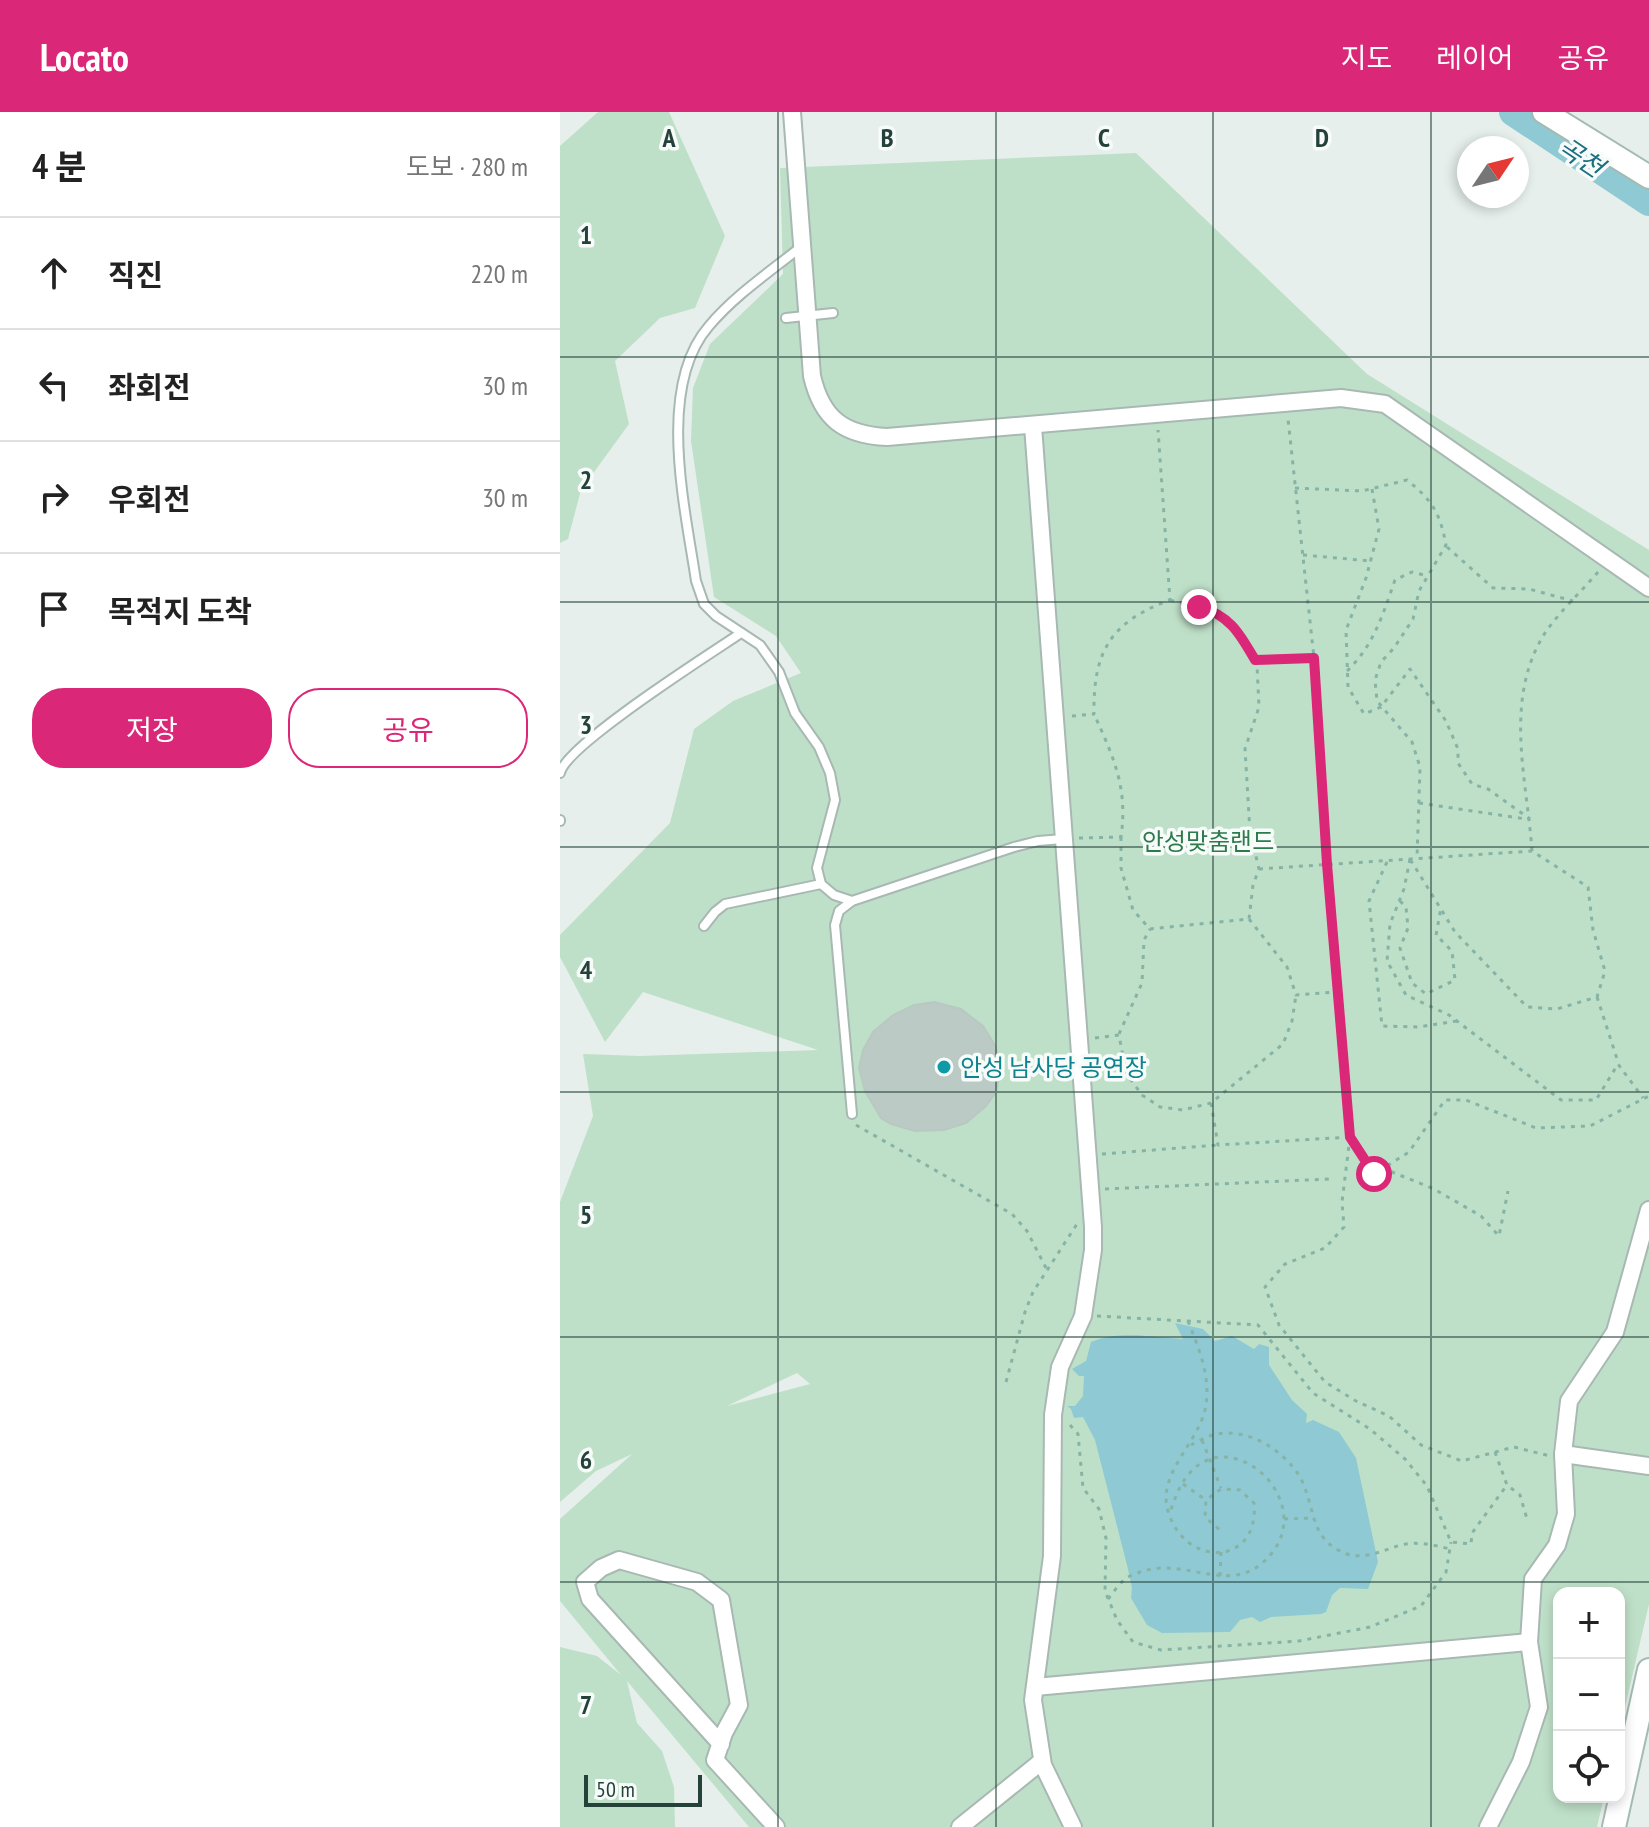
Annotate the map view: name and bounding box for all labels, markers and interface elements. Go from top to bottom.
text: Locato [40,32,129,81]
text: 지도 [1341,39,1392,76]
text: 레이어 [1436,39,1513,76]
text: 공유 [1557,39,1609,76]
text: A [661,121,676,154]
text: B [881,121,894,154]
text: C [1098,121,1110,154]
text: D [1315,121,1329,154]
water label: 곡천 [1552,130,1613,186]
north arrow [1457,136,1529,208]
text: 4 분 [32,144,87,188]
text: 도보 · 280 m [406,150,528,183]
text: 1 [580,218,592,251]
icon: ahead [32,251,76,295]
text: 직진 [108,255,163,294]
text: 220 m [470,257,528,290]
icon: left [32,363,76,407]
text: 좌회전 [108,367,191,406]
text: 30 m [482,369,528,402]
text: 2 [580,463,592,496]
icon: right [32,475,76,519]
text: 우회전 [108,479,191,518]
text: 30 m [482,481,528,514]
icon: arrive [32,587,76,631]
route end [1181,589,1217,625]
text: 목적지 도착 [108,591,252,630]
button: 저장 [32,688,272,768]
button: 공유 [288,688,528,768]
text: 3 [580,708,592,741]
park label: 안성맞춤랜드 [1142,826,1274,857]
text: 4 [580,953,593,986]
place label: 안성 남사당 공연장 [960,1052,1147,1083]
marker: 안성 남사당 공연장 [935,1058,953,1076]
route start [1356,1156,1392,1192]
text: 5 [580,1198,592,1231]
text: 6 [580,1443,592,1476]
map controls [1553,1587,1625,1803]
button: + [1553,1587,1625,1659]
button: − [1553,1659,1625,1731]
text: 7 [580,1688,592,1721]
button: locate [1553,1731,1625,1803]
scale bar [584,1771,702,1807]
text: 50 m [596,1775,635,1803]

